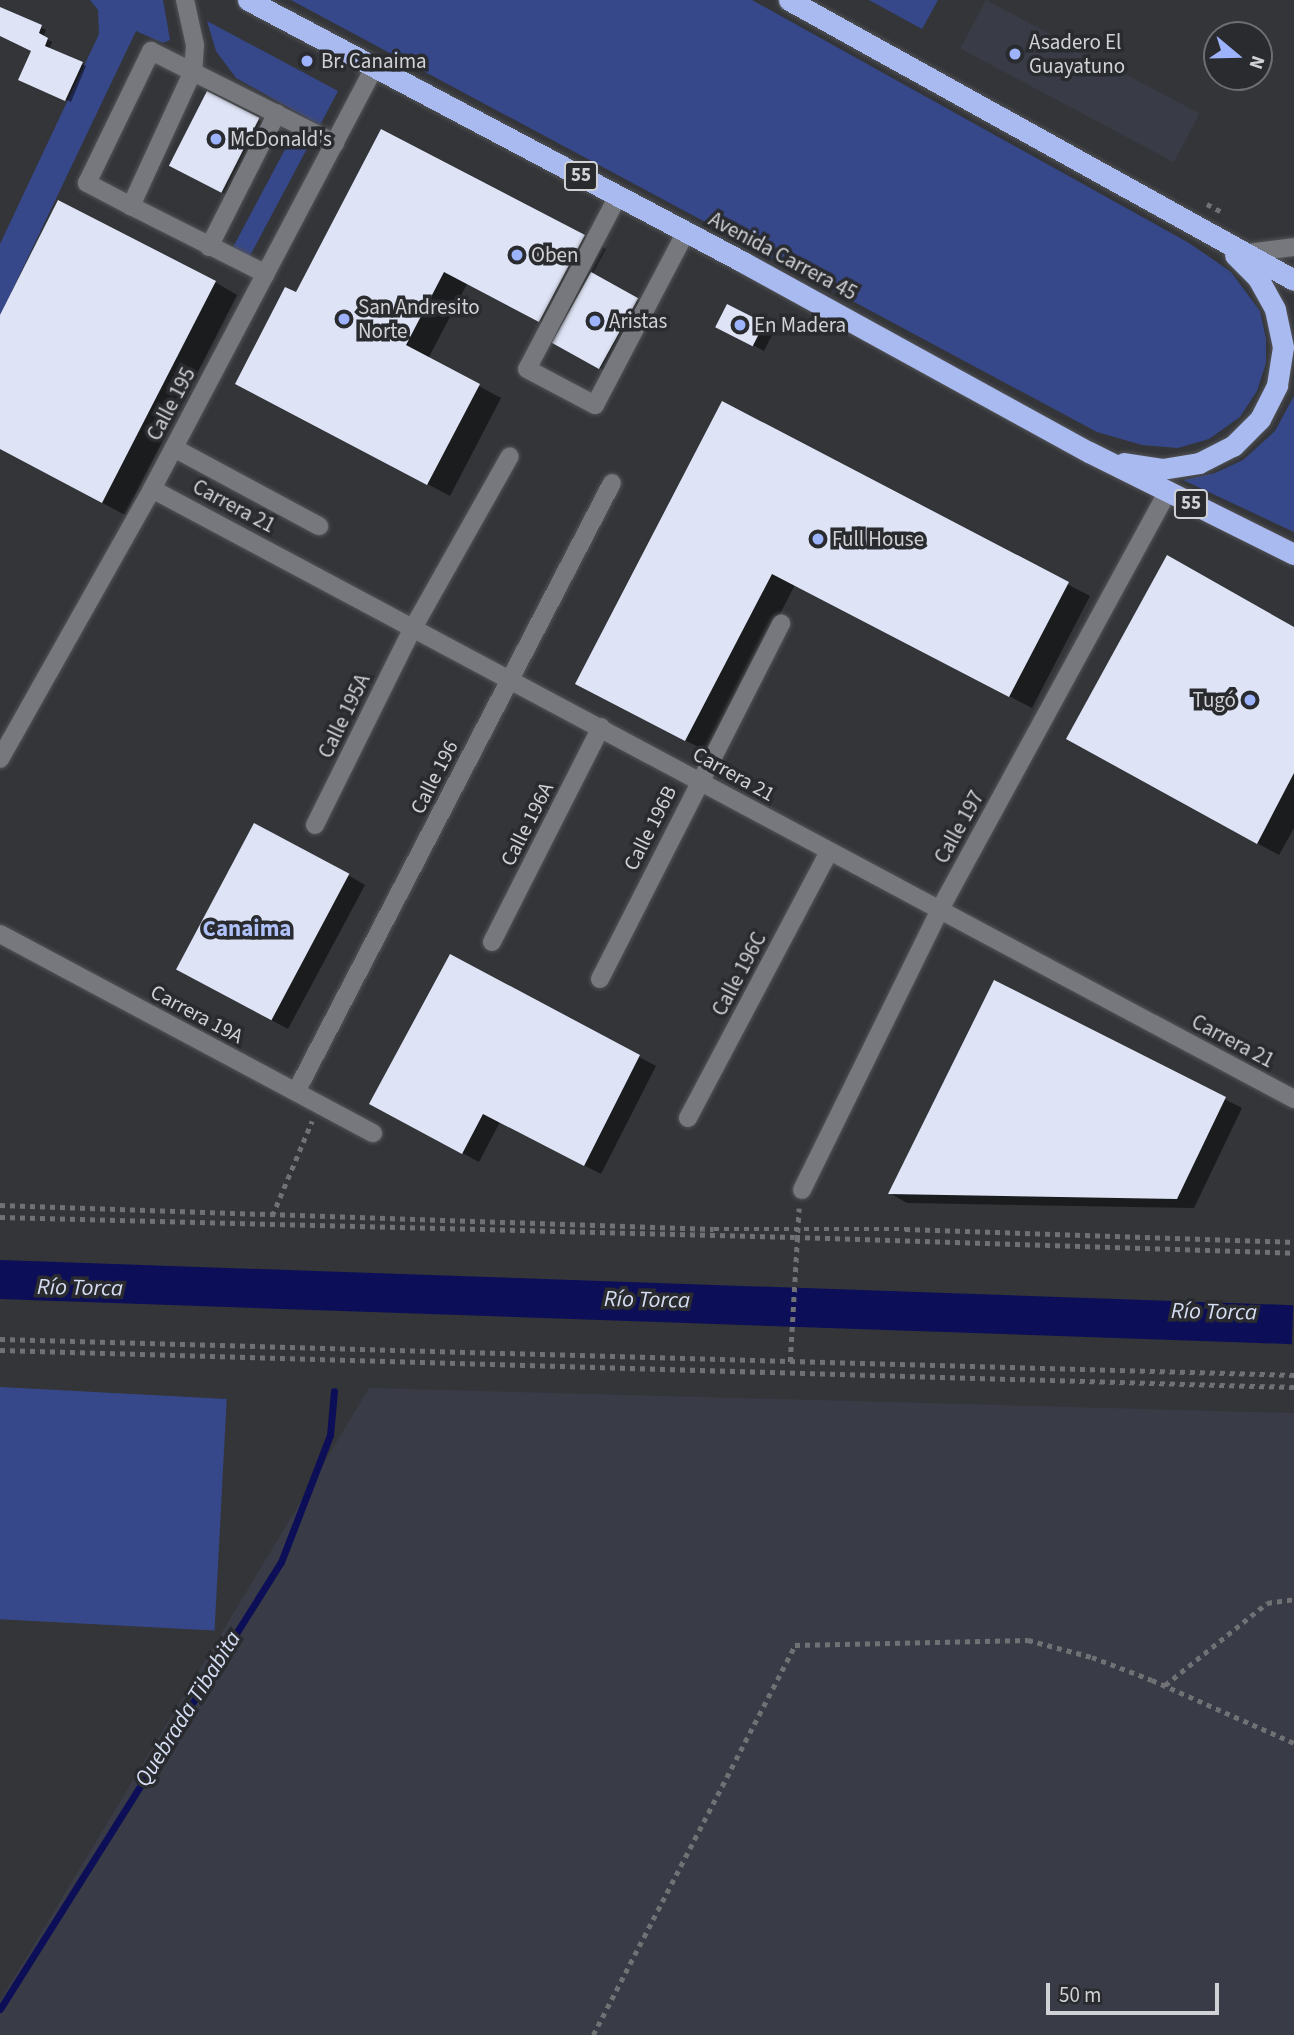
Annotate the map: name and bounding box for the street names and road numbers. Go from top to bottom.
road number: 55 [564,160,598,192]
street label: Avenida Carrera 45 [705,206,861,306]
street label: Calle 195 [141,363,201,445]
street label: Carrera 21 [188,474,280,538]
road number: 55 [1174,489,1208,520]
street label: Calle 195A [313,670,375,762]
street label: Calle 196 [405,736,463,818]
street label: Carrera 21 [689,741,779,807]
street label: Calle 196A [495,778,559,870]
street label: Calle 196B [618,781,682,875]
street label: Calle 197 [929,786,989,868]
street label: Calle 196C [706,928,772,1020]
street label: Carrera 19A [146,979,248,1049]
street label: Carrera 21 [1187,1009,1279,1073]

